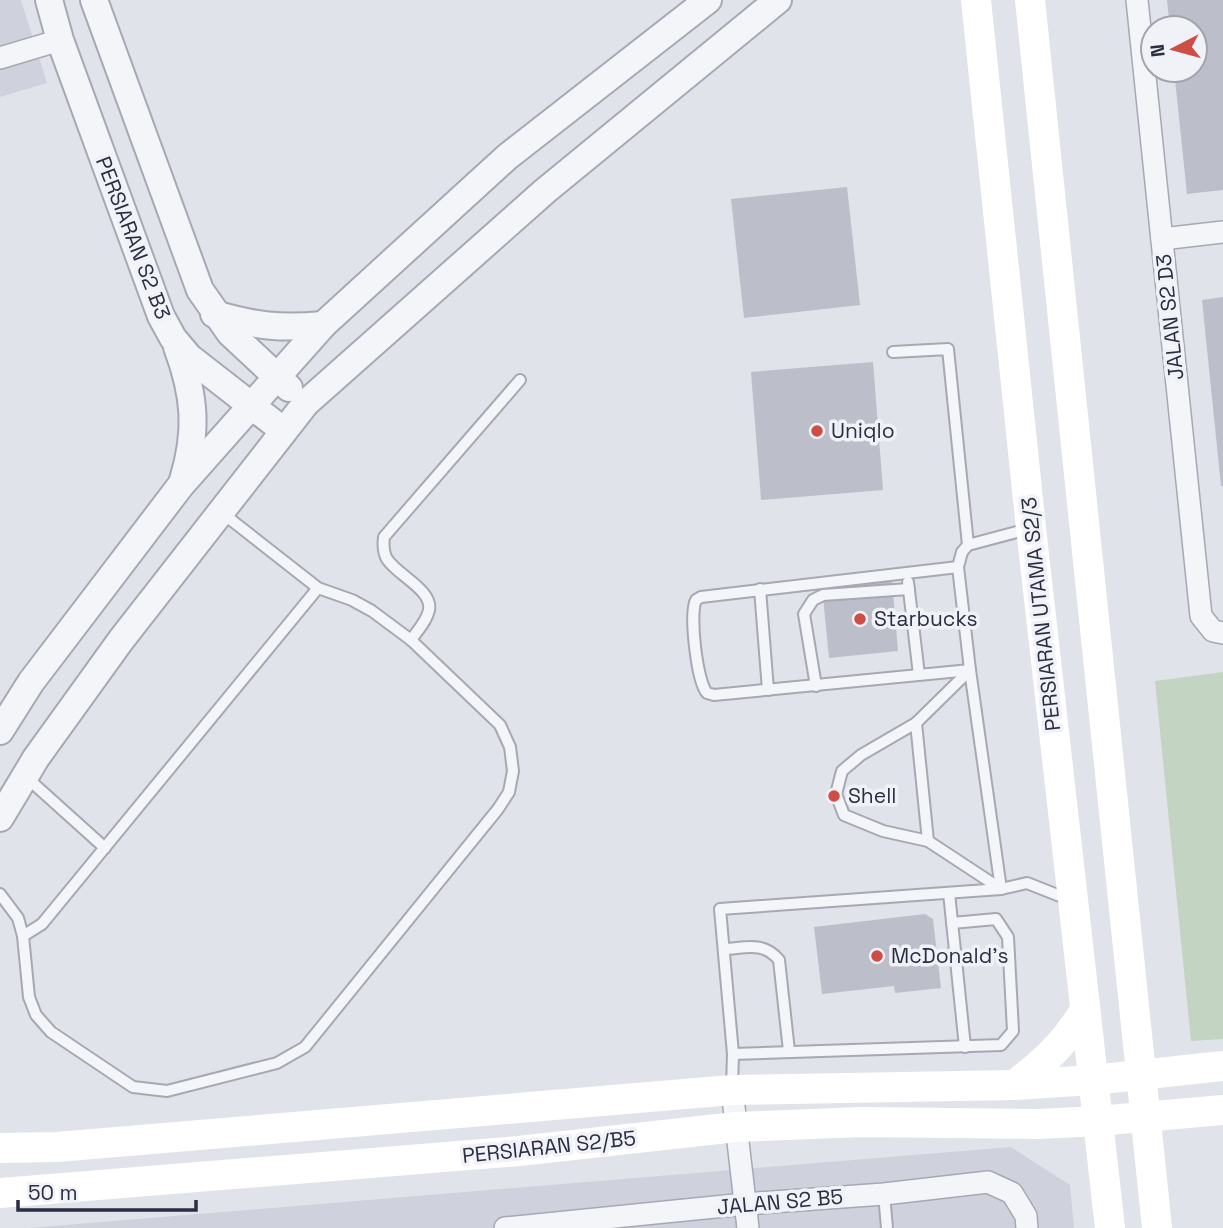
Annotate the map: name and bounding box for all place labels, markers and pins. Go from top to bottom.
place label: Uniqlo [831,417,895,444]
marker: Uniqlo [809,423,825,439]
place label: Starbucks [874,605,978,632]
marker: Starbucks [852,611,868,627]
place label: Shell [848,782,896,809]
marker: Shell [826,788,842,804]
place label: McDonald's [891,942,1009,969]
marker: McDonald's [869,948,885,964]

